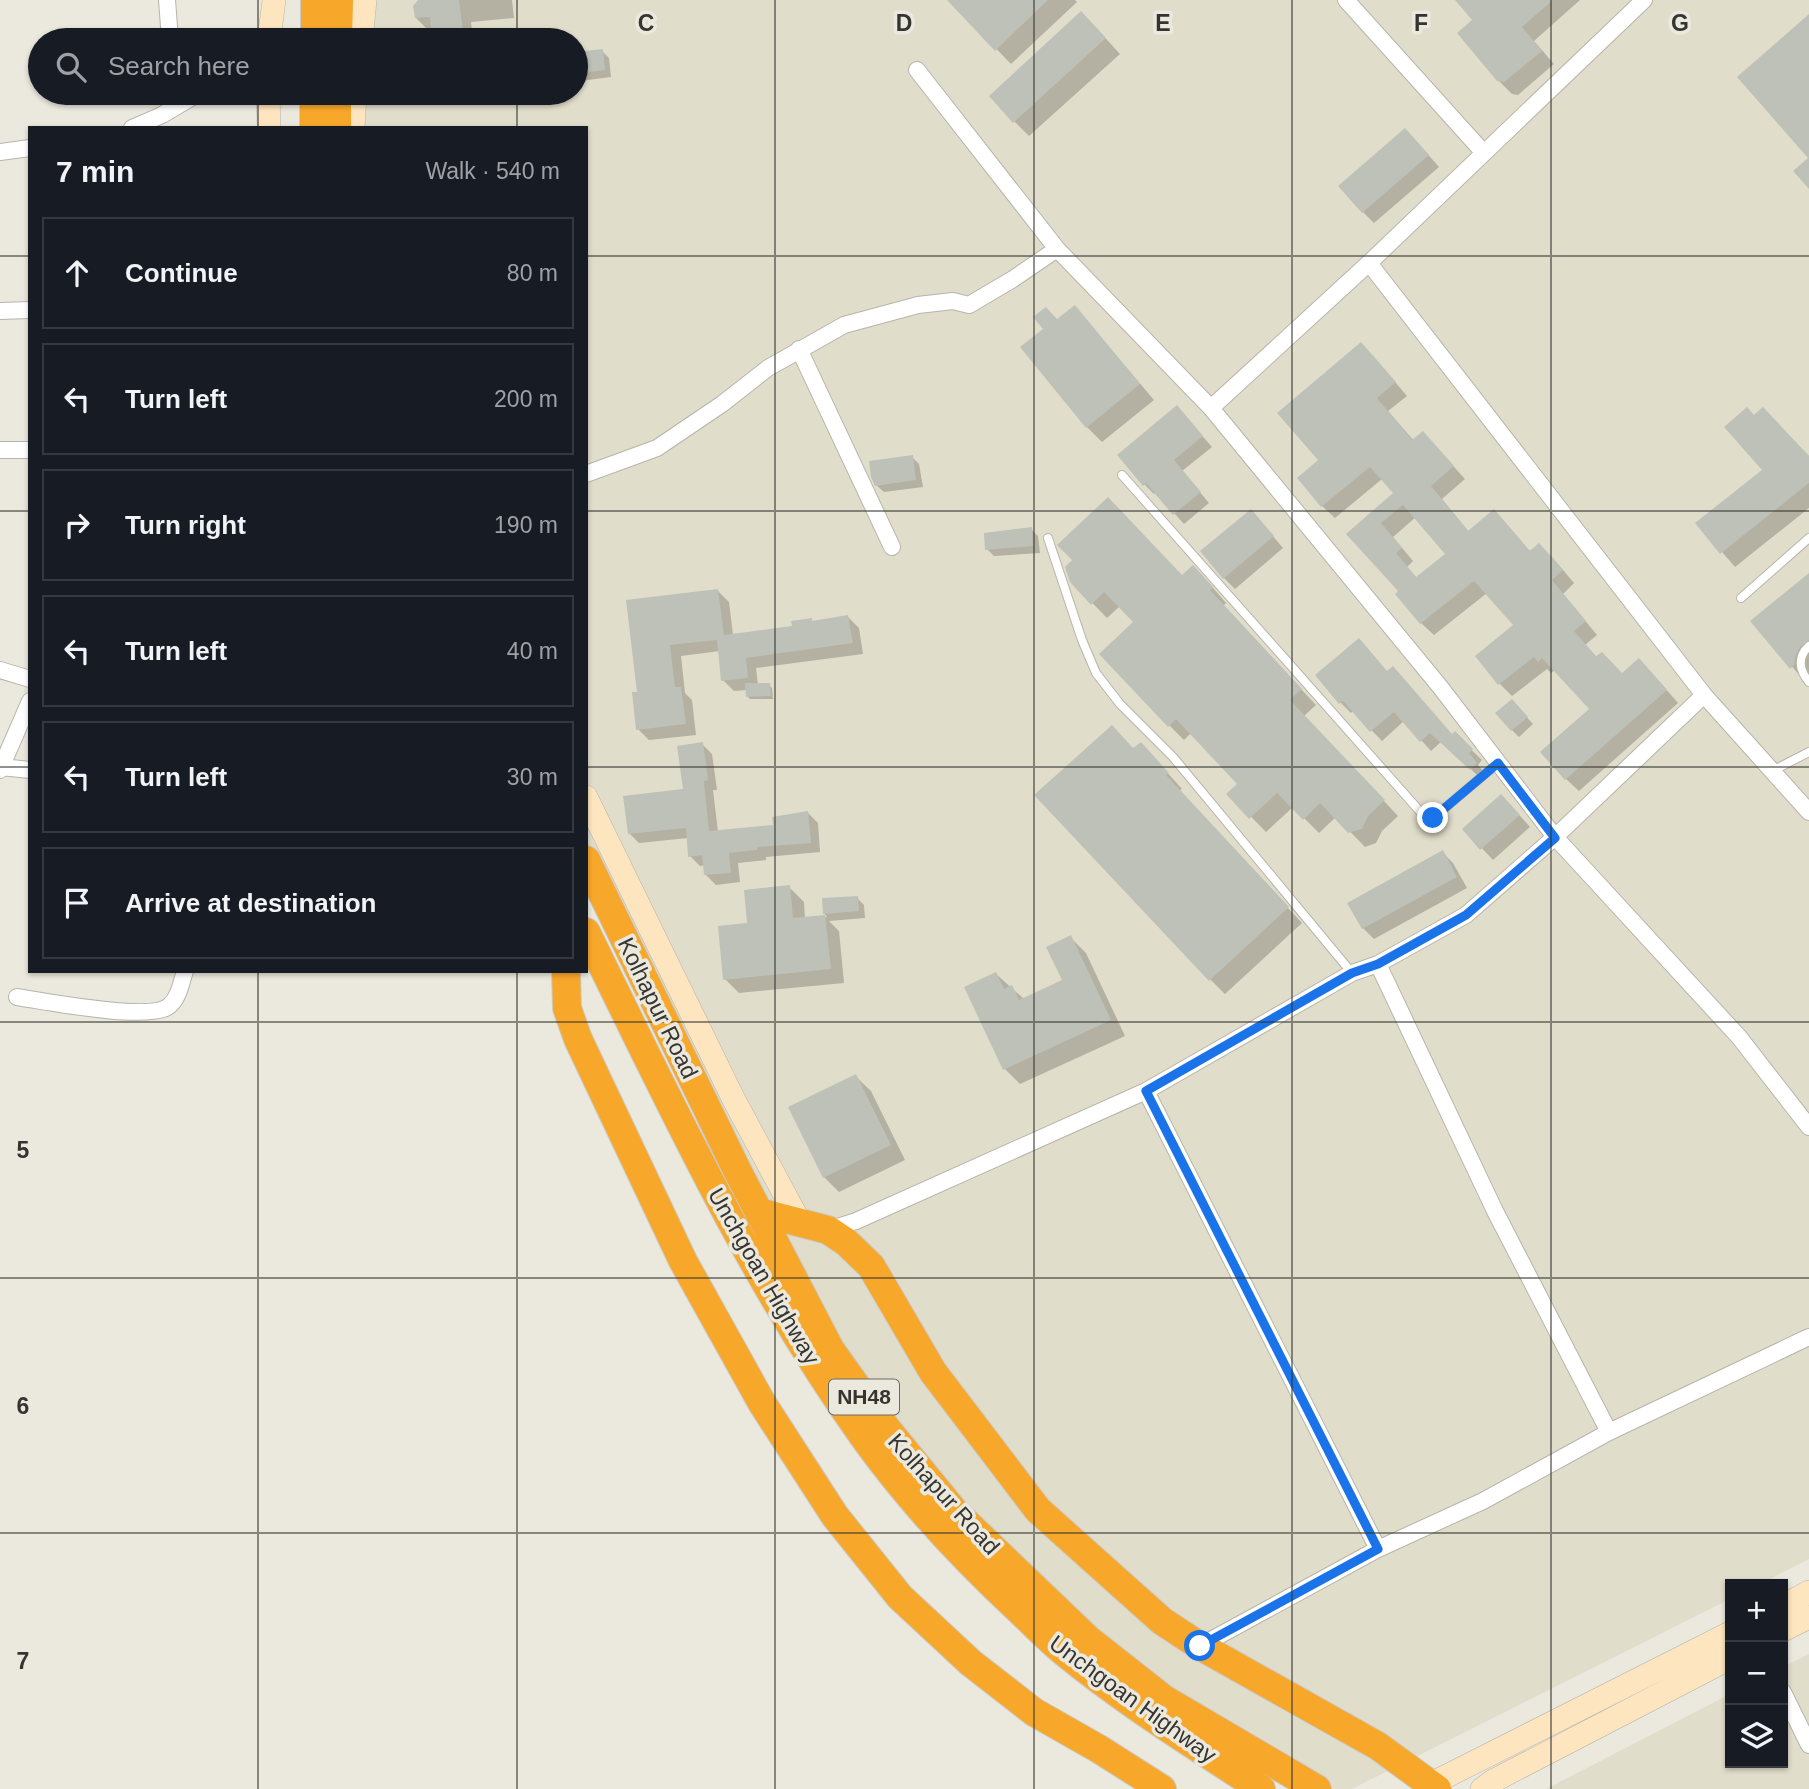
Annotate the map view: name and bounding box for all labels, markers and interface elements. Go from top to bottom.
text: C [638,10,654,36]
text: D [896,10,912,36]
text: E [1155,10,1171,36]
text: F [1414,10,1428,36]
text: G [1671,10,1689,36]
search box [28,28,588,105]
icon: search [52,48,90,86]
text: Search here [108,51,250,81]
text: 7 min [56,155,134,188]
text: Walk · 540 m [425,158,560,184]
icon: ahead [58,254,96,292]
text: Continue [125,258,238,288]
text: 80 m [507,260,558,286]
icon: left [58,380,96,418]
text: Turn left [125,384,227,414]
text: 200 m [494,386,558,412]
icon: right [58,506,96,544]
text: Turn right [125,510,246,540]
text: 190 m [494,512,558,538]
icon: left [58,632,96,670]
text: Turn left [125,636,227,666]
text: 40 m [507,638,558,664]
icon: left [58,758,96,796]
text: Turn left [125,762,227,792]
text: 30 m [507,764,558,790]
route end [1417,802,1448,833]
icon: arrive [58,884,96,922]
text: Arrive at destination [125,888,376,918]
street label: Kolhapur Road [613,933,703,1083]
text: 5 [17,1137,30,1163]
street label: Unchgoan Highway [703,1183,825,1369]
road number: NH48 [829,1380,899,1414]
text: 6 [17,1393,29,1419]
street label: Kolhapur Road [883,1428,1005,1560]
map controls [1725,1579,1788,1768]
button: + [1725,1579,1788,1642]
street label: Unchgoan Highway [1045,1630,1222,1768]
route start [1184,1630,1215,1661]
button: − [1725,1642,1788,1705]
text: 7 [17,1648,29,1674]
button: layers [1725,1705,1788,1768]

